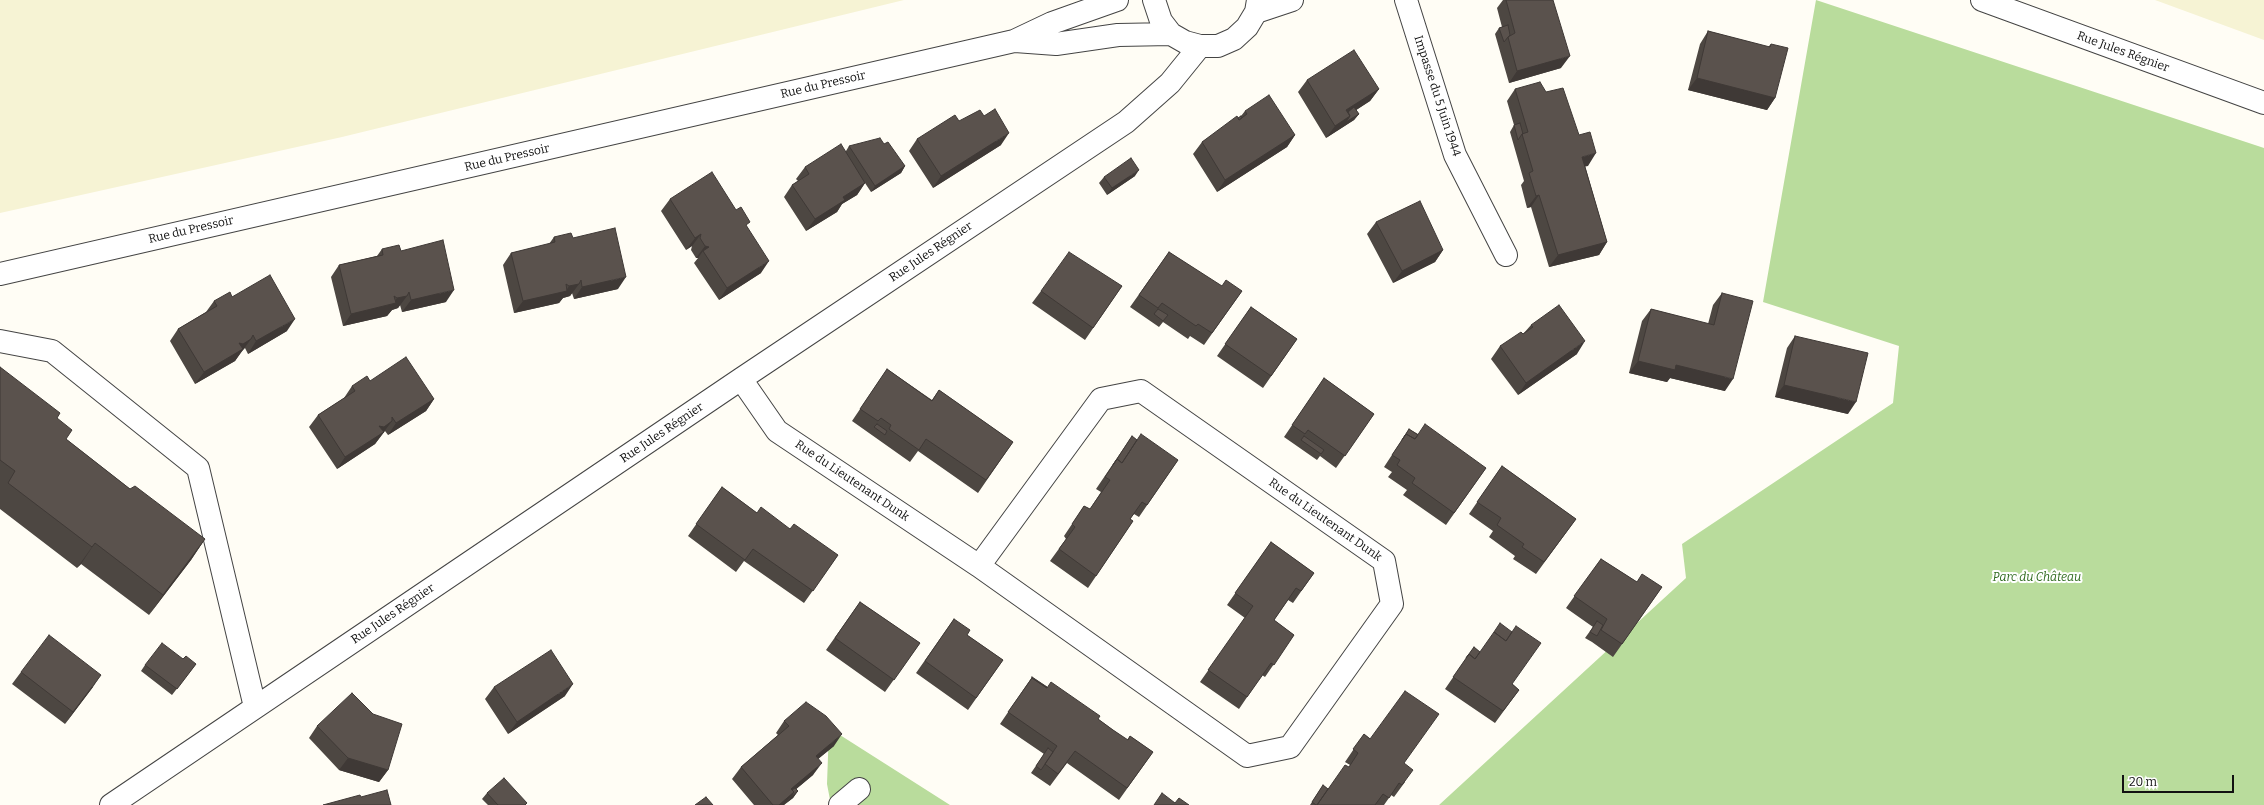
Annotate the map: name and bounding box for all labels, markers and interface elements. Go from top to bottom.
street label: Rue Jules Régnier [2075,29,2171,75]
street label: Impasse du 5 Juin 1944 [1411,34,1463,158]
street label: Rue du Pressoir [779,68,867,102]
street label: Rue du Pressoir [463,141,551,175]
street label: Rue du Pressoir [147,213,235,247]
street label: Rue Jules Régnier [887,219,975,285]
street label: Rue Jules Régnier [618,400,706,466]
street label: Rue du Lieutenant Dunk [792,437,912,525]
street label: Rue du Lieutenant Dunk [1266,475,1384,565]
park label: Parc du Château [1993,571,2081,585]
street label: Rue Jules Régnier [349,581,437,647]
scale bar [2124,767,2236,793]
text: 20 m [2129,775,2157,789]

